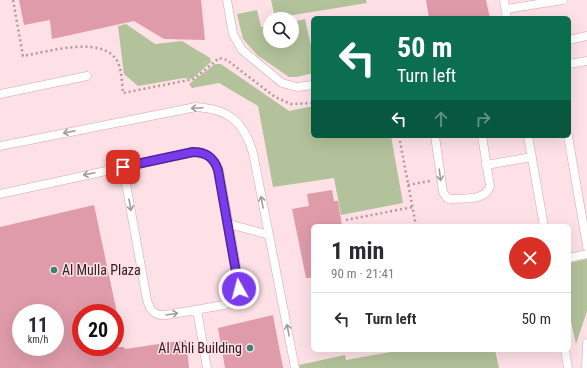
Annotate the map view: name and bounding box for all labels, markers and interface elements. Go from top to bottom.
map controls [263,12,299,48]
button: search [263,12,299,48]
text: 50 m [397,31,453,64]
icon: left [331,32,383,84]
text: Turn left [397,65,456,86]
one-way arrow [190,104,203,112]
icon: left [388,108,410,130]
icon: ahead [430,108,452,130]
icon: right [472,108,494,130]
one-way arrow [63,128,76,136]
pin [106,150,140,184]
icon: arrive [112,156,134,178]
one-way arrow [436,168,444,181]
one-way arrow [83,171,96,179]
one-way arrow [258,196,266,209]
one-way arrow [126,199,134,212]
text: 1 min [331,237,384,265]
button: close [509,237,551,279]
place label: Al Mulla Plaza [62,262,141,278]
marker: Al Mulla Plaza [49,265,59,275]
text: 90 m · 21:41 [331,266,394,281]
position arrow [218,268,260,310]
speed limit sign: 20 [72,304,124,356]
icon: left [331,308,353,330]
one-way arrow [165,310,178,318]
text: Turn left [365,310,416,328]
text: 50 m [521,310,551,328]
text: 11 [28,313,48,337]
one-way arrow [283,324,291,337]
text: km/h [28,334,48,345]
place label: Al Ahli Building [158,340,242,356]
marker: Al Ahli Building [245,343,255,353]

